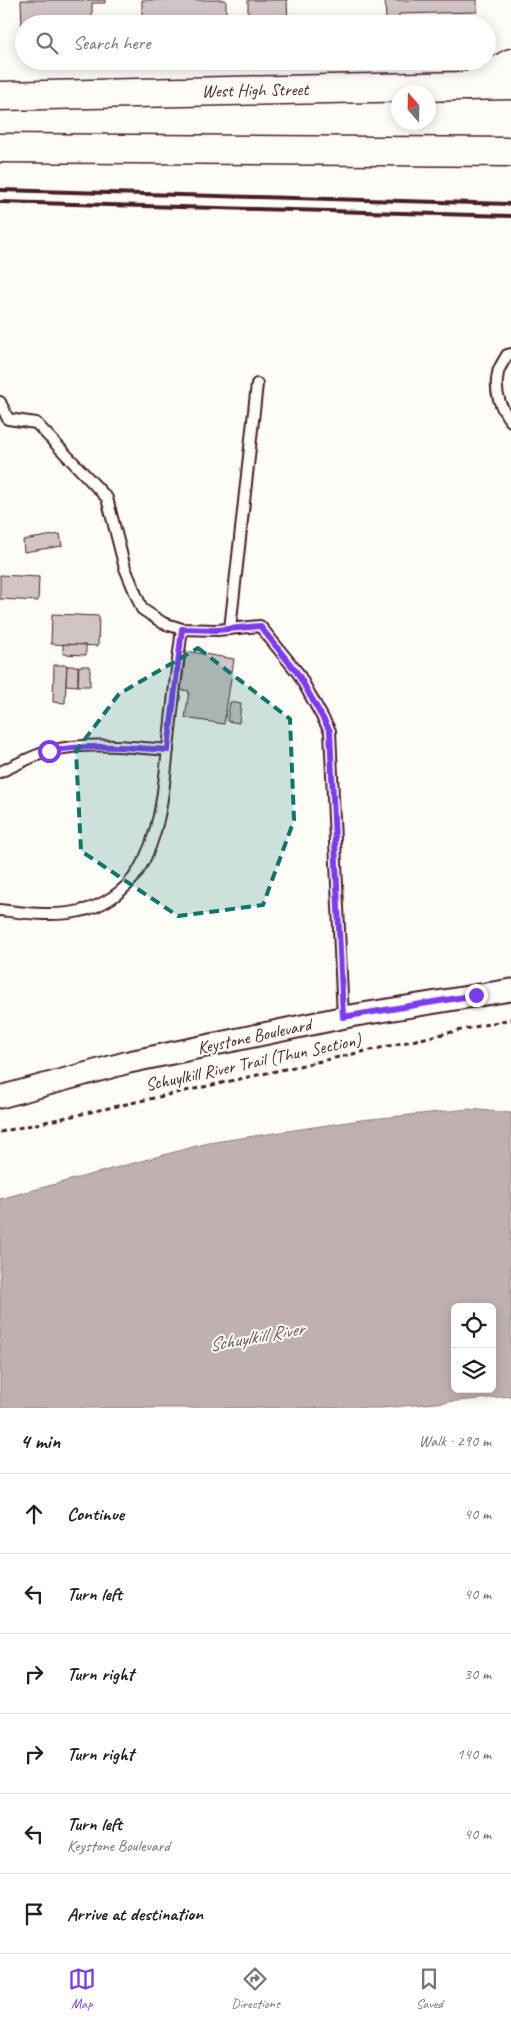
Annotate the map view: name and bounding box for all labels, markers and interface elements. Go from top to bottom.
search box [15,15,496,70]
icon: search [33,29,61,57]
text: Search here [73,31,150,55]
street label: West High Street [202,78,310,102]
north arrow [391,85,436,130]
route start [38,740,61,763]
route end [465,984,488,1007]
street label: Keystone Boulevard [195,1013,316,1059]
street label: Schuylkill River Trail (Thun Section) [143,1028,364,1096]
map controls [451,1303,496,1393]
button: locate [451,1303,496,1348]
water label: Schuylkill River [207,1316,308,1357]
button: layers [451,1348,496,1393]
text: 4 min [20,1428,60,1454]
text: Walk · 290 m [419,1431,491,1451]
icon: ahead [20,1500,48,1528]
text: Continue [67,1502,124,1526]
text: 40 m [464,1504,491,1524]
icon: left [20,1580,48,1608]
text: Turn left [67,1582,122,1606]
text: 40 m [464,1584,491,1604]
icon: right [20,1660,48,1688]
text: Turn right [67,1662,134,1686]
text: 30 m [464,1664,491,1684]
icon: right [20,1740,48,1768]
text: Turn right [67,1742,134,1766]
text: 140 m [457,1744,491,1764]
text: Turn left [67,1812,122,1836]
icon: left [20,1820,48,1848]
text: 40 m [464,1824,491,1844]
text: Keystone Boulevard [67,1836,170,1856]
icon: arrive [20,1900,48,1928]
text: Arrive at destination [67,1902,203,1926]
tab: Map [68,1965,96,2012]
tab: Directions [231,1965,280,2012]
tab: Saved [415,1965,443,2012]

